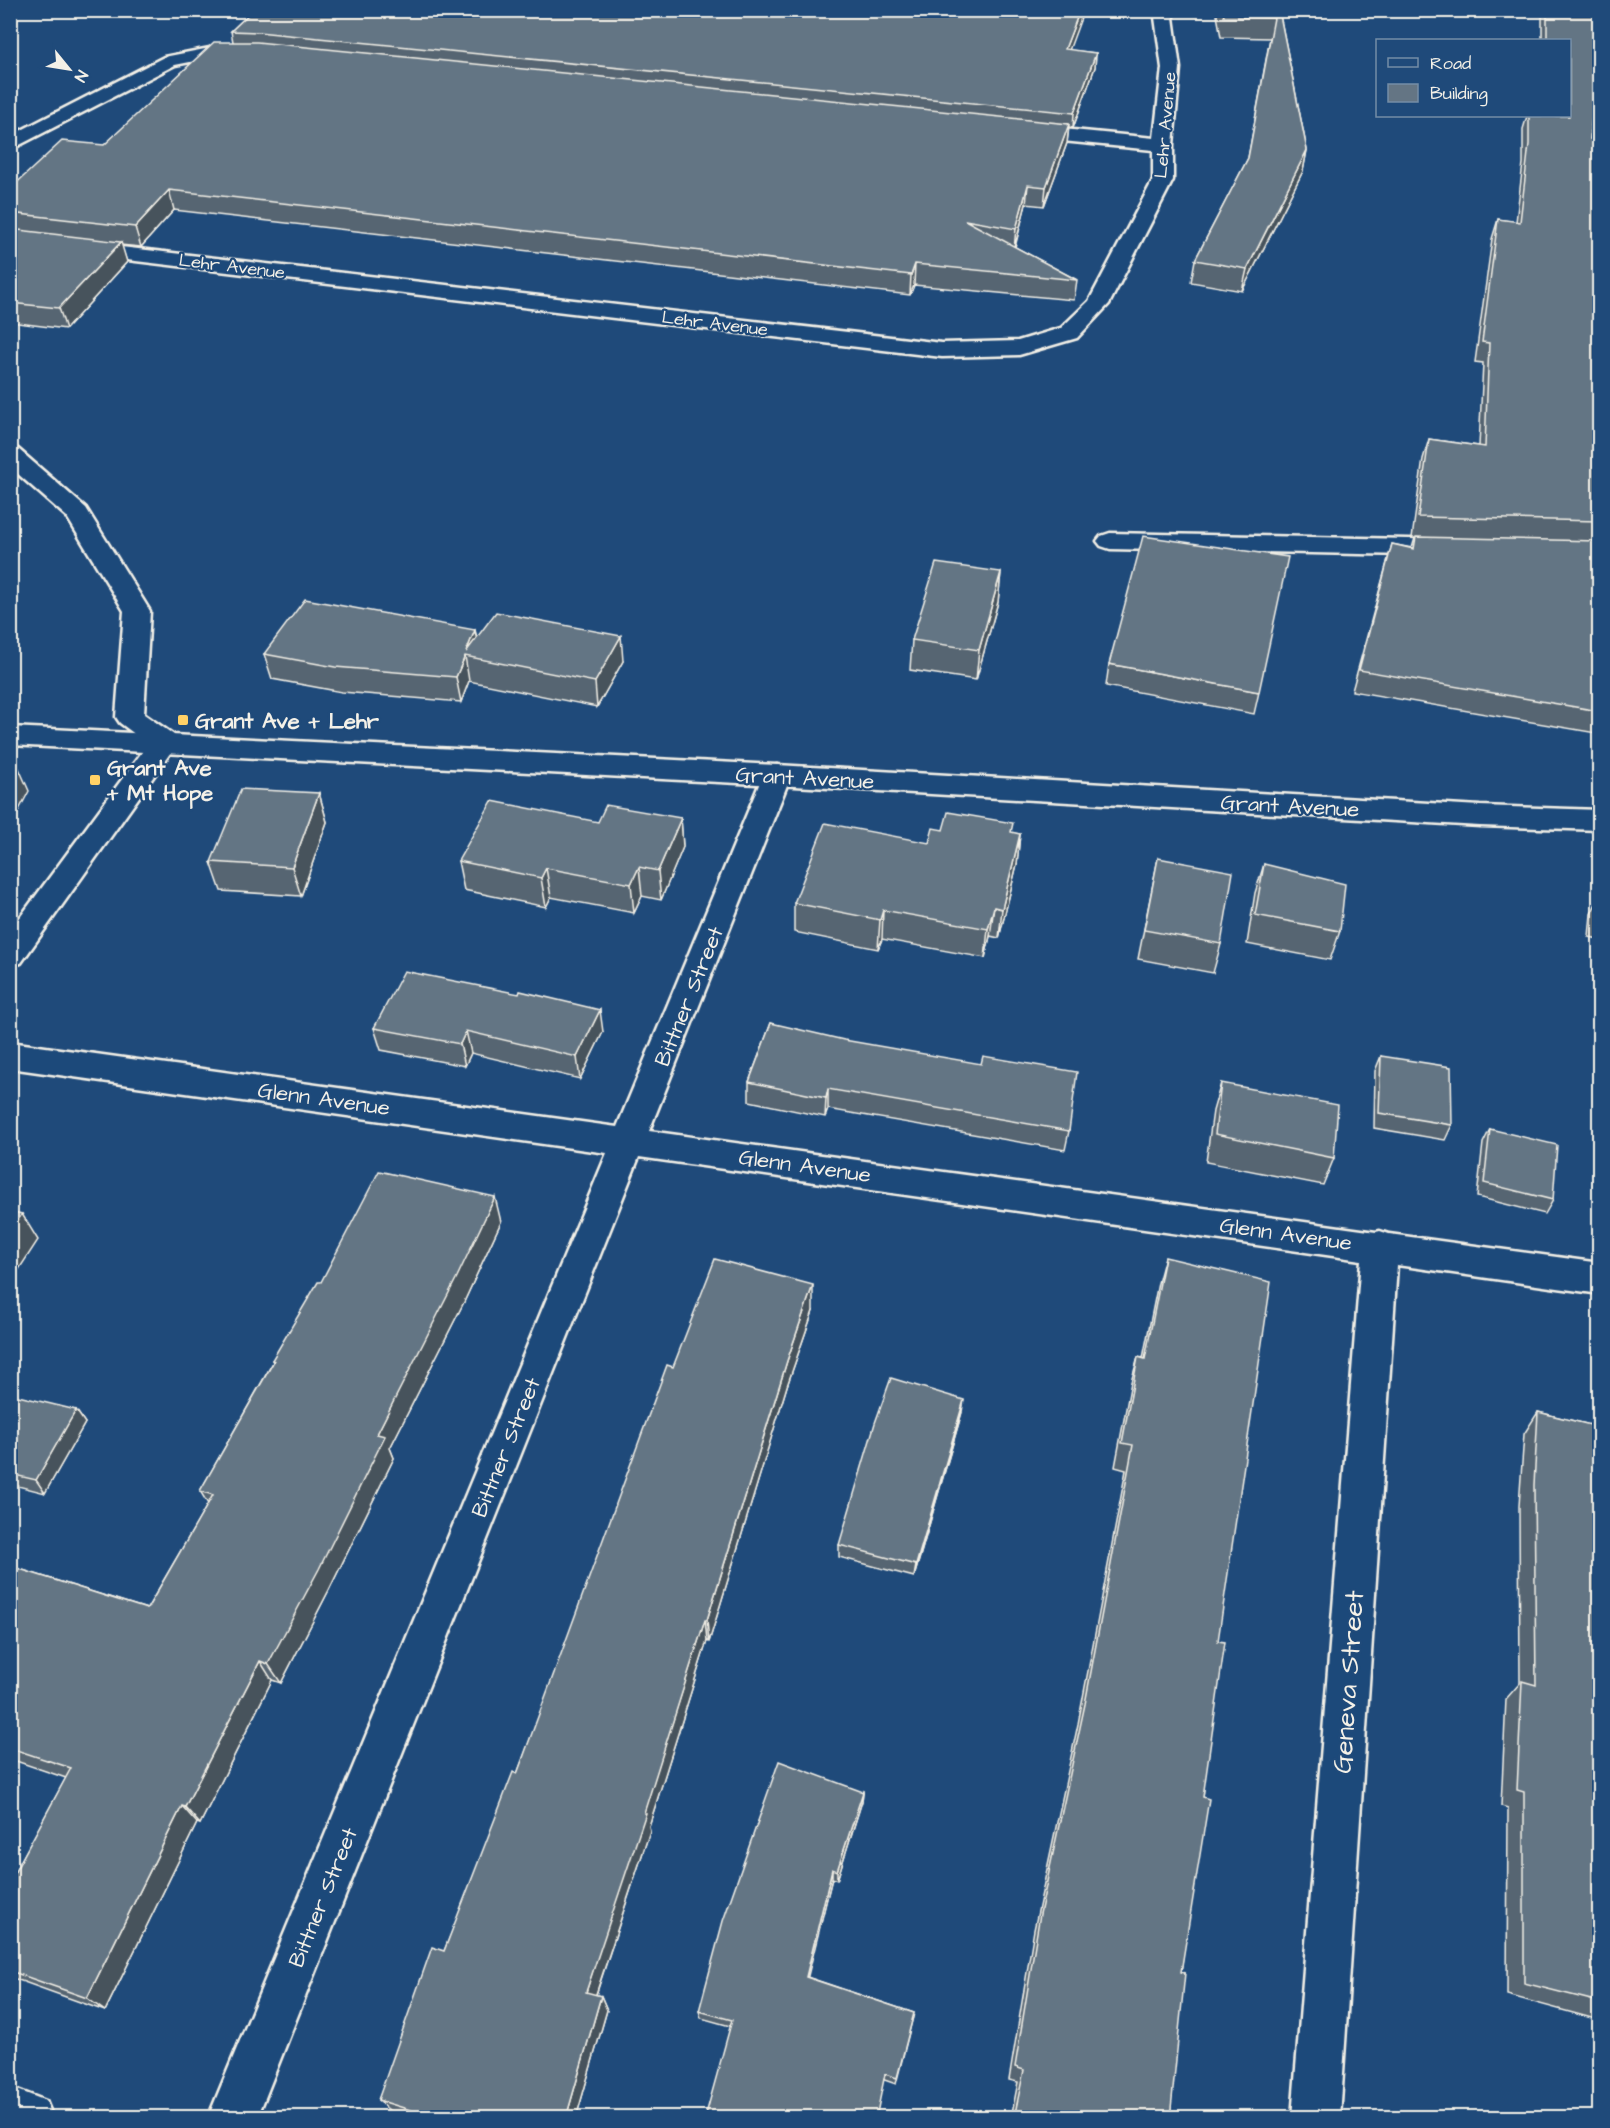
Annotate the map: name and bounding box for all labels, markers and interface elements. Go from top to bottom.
north arrow [39,39,99,99]
legend [1376,39,1571,117]
text: Road [1430,51,1471,76]
text: N [69,66,93,86]
street label: Lehr Avenue [1148,71,1183,179]
text: Building [1430,81,1488,107]
street label: Lehr Avenue [177,248,287,285]
street label: Lehr Avenue [660,305,770,342]
place label: Grant Ave + Lehr [195,706,380,737]
marker: Grant Ave + Lehr [176,713,190,727]
place label: Grant Ave + Mt Hope [106,753,213,809]
street label: Grant Avenue [735,759,875,798]
marker: Grant Ave + Mt Hope [88,773,102,787]
street label: Grant Avenue [1220,787,1360,826]
street label: Bittner Street [647,922,732,1071]
street label: Glenn Avenue [256,1075,392,1124]
street label: Glenn Avenue [737,1142,873,1191]
street label: Glenn Avenue [1218,1210,1354,1259]
street label: Bittner Street [464,1373,549,1522]
street label: Geneva Street [1324,1589,1374,1775]
street label: Bittner Street [281,1823,366,1972]

